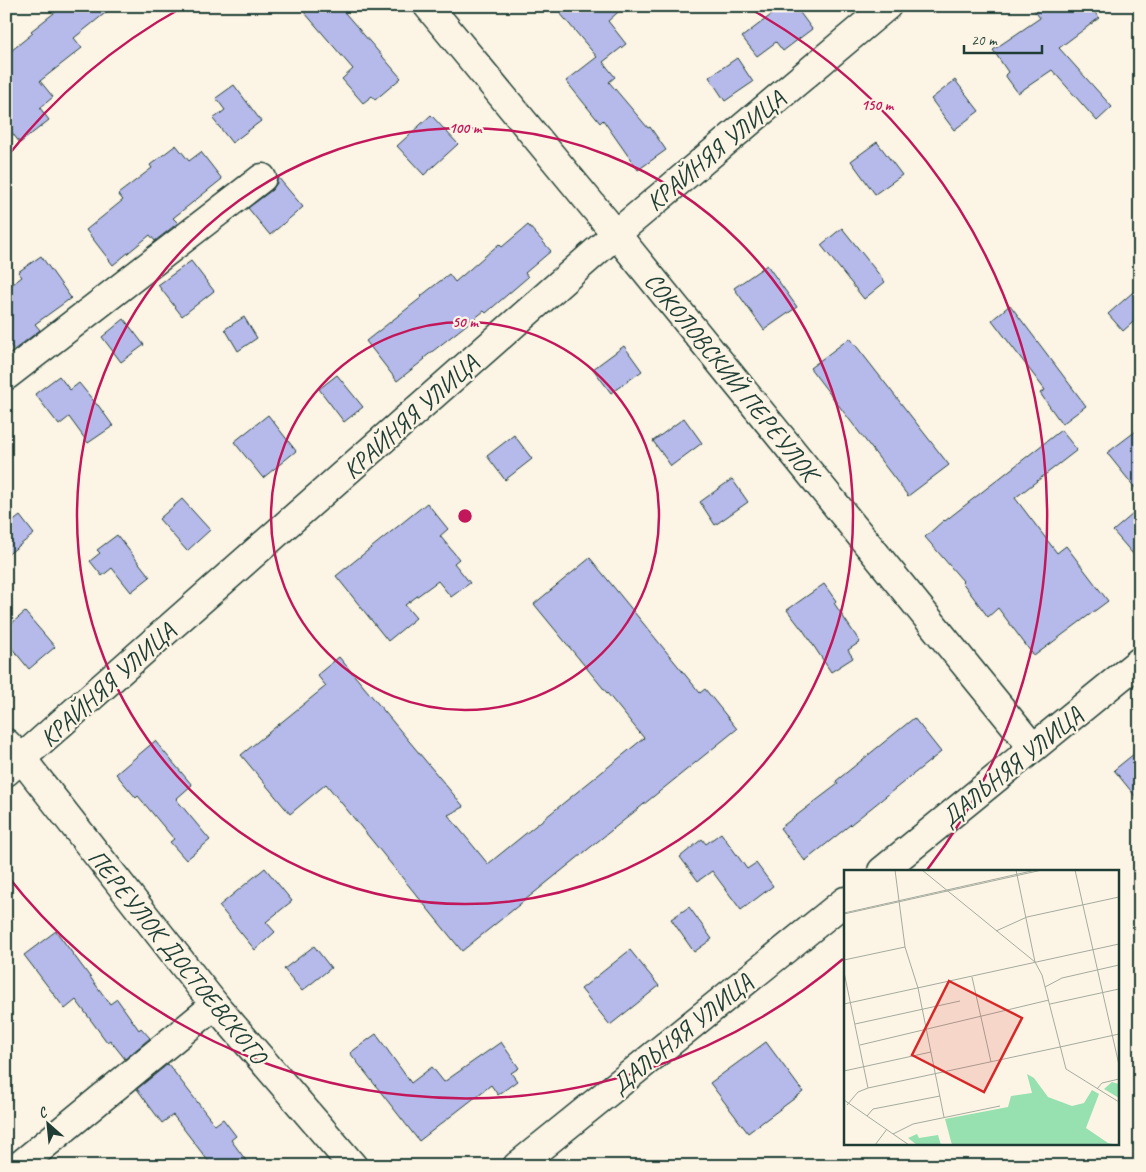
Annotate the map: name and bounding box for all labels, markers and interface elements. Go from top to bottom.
scale bar [964,22,1041,54]
text: 20 m [971,31,998,50]
street label: КРАЙНЯЯ УЛИЦА [640,83,792,218]
text: 150 m [861,96,895,115]
text: 100 m [449,119,483,138]
street label: СОКОЛОВСКИЙ ПЕРЕУЛОК [637,266,828,491]
text: 50 m [452,313,479,332]
street label: КРАЙНЯЯ УЛИЦА [336,347,485,486]
centre of rings [456,507,474,525]
street label: КРАЙНЯЯ УЛИЦА [33,615,182,754]
street label: ДАЛЬНЯЯ УЛИЦА [934,699,1090,834]
street label: ПЕРЕУЛОК ДОСТОЕВСКОГО [81,843,275,1073]
inset map [844,870,1118,1144]
street label: ДАЛЬНЯЯ УЛИЦА [604,966,760,1101]
north arrow [22,1100,72,1150]
text: С [35,1103,51,1122]

